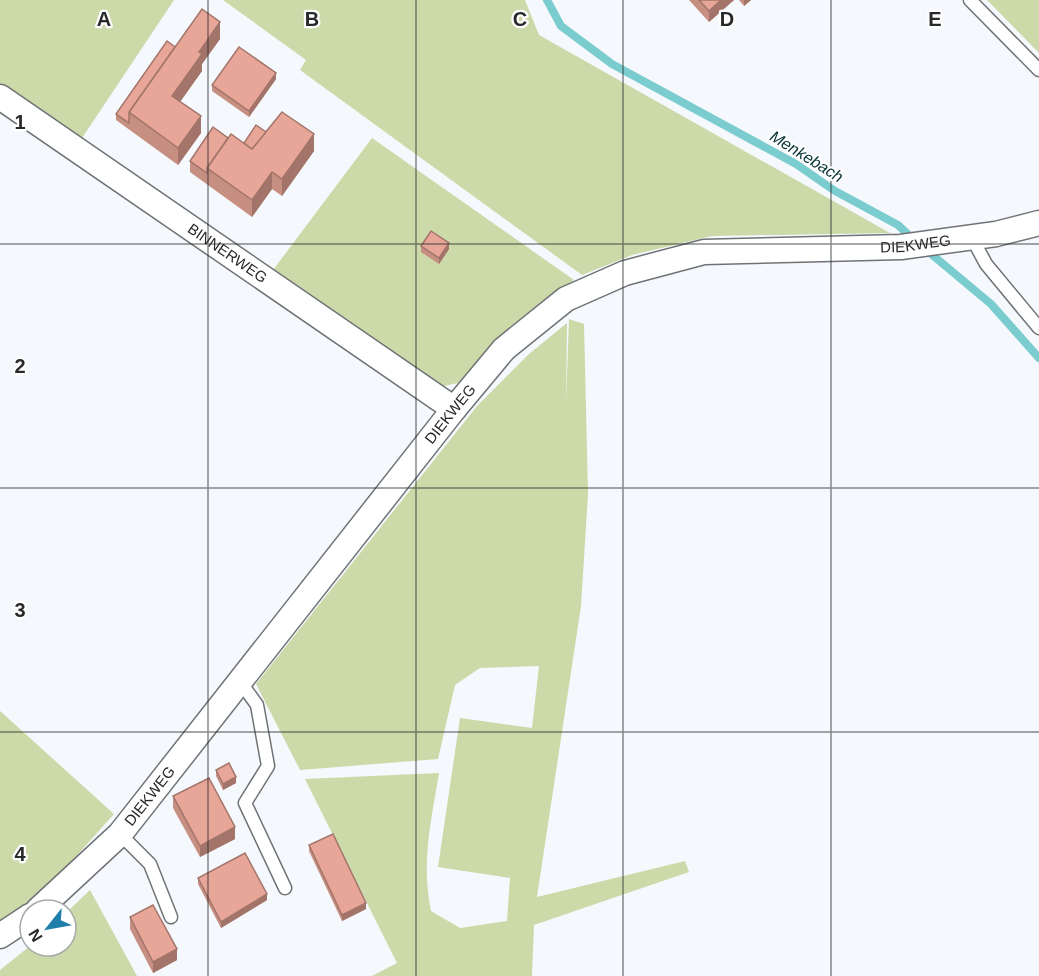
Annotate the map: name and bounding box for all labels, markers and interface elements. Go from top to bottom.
text: A [97,8,111,30]
text: B [305,8,319,30]
text: C [513,8,527,30]
text: D [720,8,734,30]
text: E [928,8,942,30]
text: 1 [14,111,26,133]
water label: Menkebach [767,127,846,186]
street label: BINNERWEG [185,220,271,286]
street label: DIEKWEG [880,231,952,256]
text: 2 [14,355,26,377]
street label: DIEKWEG [421,381,479,447]
text: 3 [14,599,26,621]
street label: DIEKWEG [121,763,178,829]
text: 4 [14,843,26,865]
north arrow [18,898,78,958]
text: N [25,926,46,945]

